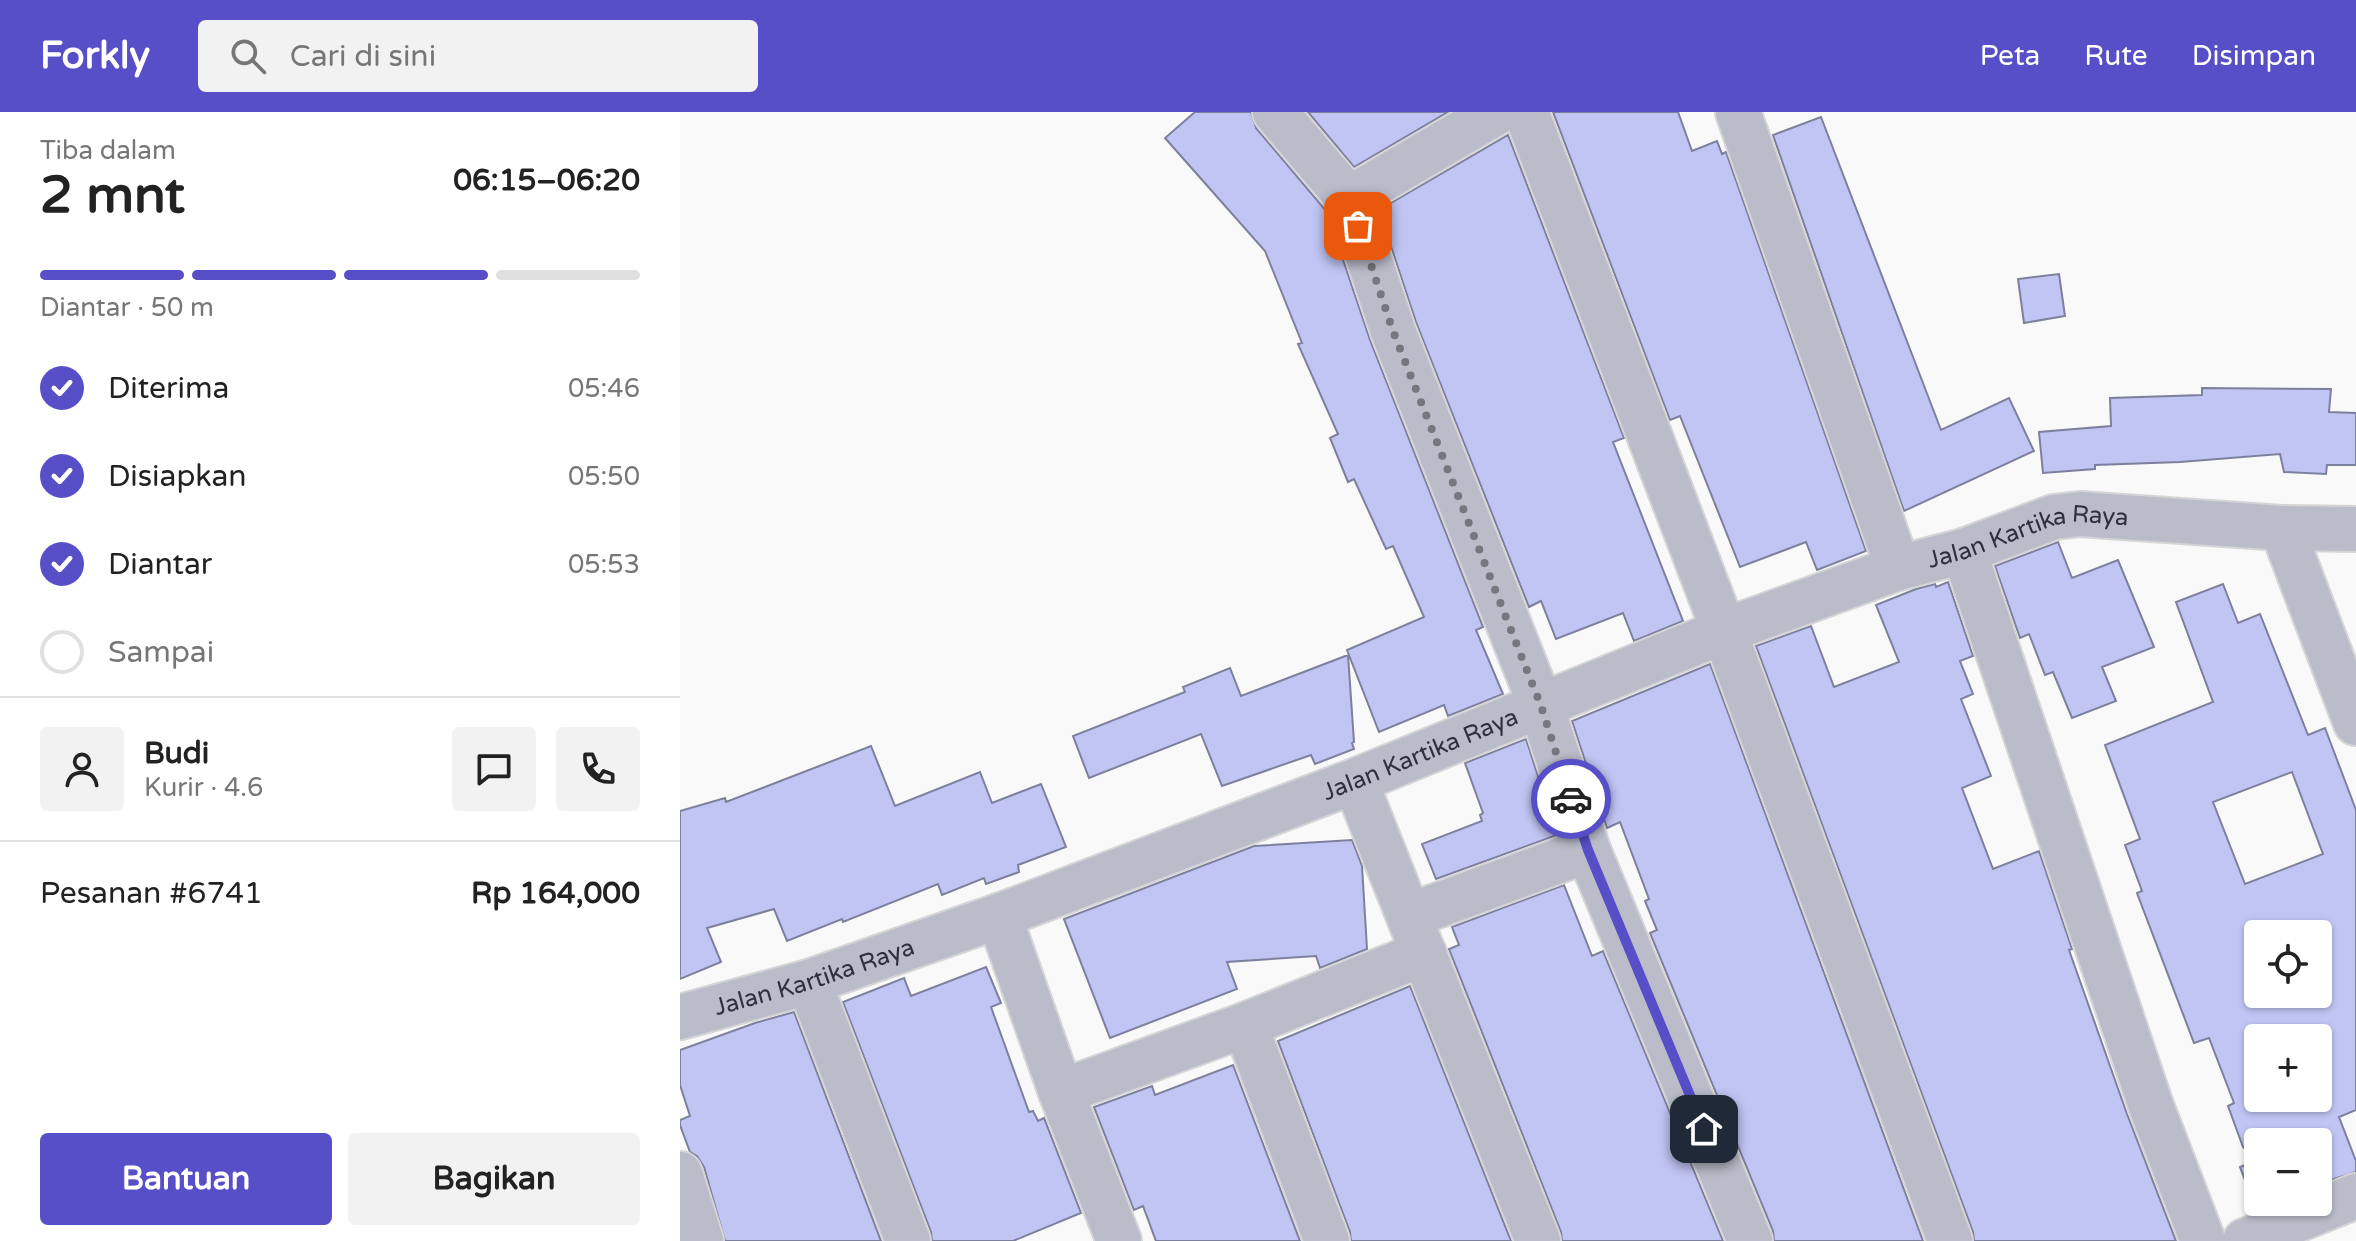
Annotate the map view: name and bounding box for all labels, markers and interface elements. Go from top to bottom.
search box [198,20,758,92]
text: Forkly [40,33,150,79]
icon: search [226,34,270,78]
text: Cari di sini [290,38,436,75]
text: Peta [1980,39,2040,73]
text: Rute [2084,39,2148,73]
text: Disimpan [2192,39,2316,73]
text: Tiba dalam [40,135,176,166]
text: 06:15–06:20 [453,162,640,199]
text: 2 mnt [40,164,185,227]
pin [1324,192,1392,260]
icon: bag [1336,204,1380,248]
text: Diantar · 50 m [40,292,214,323]
icon: check [40,366,84,410]
text: Diterima [108,370,229,407]
text: 05:46 [568,373,640,404]
icon: check [40,454,84,498]
text: Disiapkan [108,458,247,495]
text: 05:50 [568,461,640,492]
street label: Jalan Kartika Raya [1925,499,2130,575]
icon: check [40,542,84,586]
text: Diantar [108,546,212,583]
text: 05:53 [568,549,640,580]
text: Sampai [108,634,214,671]
street label: Jalan Kartika Raya [1319,702,1522,807]
button: person [40,727,124,811]
button: chat [452,727,536,811]
button: phone [556,727,640,811]
text: Budi [144,735,209,772]
courier [1531,759,1611,839]
text: Kurir · 4.6 [144,772,263,803]
icon: car [1549,777,1593,821]
text: Pesanan #6741 [40,875,263,912]
text: Rp 164,000 [471,875,640,912]
map controls [2244,920,2332,1216]
button: locate [2244,920,2332,1008]
street label: Jalan Kartika Raya [711,933,918,1022]
button: + [2244,1024,2332,1112]
pin [1670,1095,1738,1163]
icon: home [1682,1107,1726,1151]
button: − [2244,1128,2332,1216]
button: Bantuan [40,1133,332,1225]
button: Bagikan [348,1133,640,1225]

